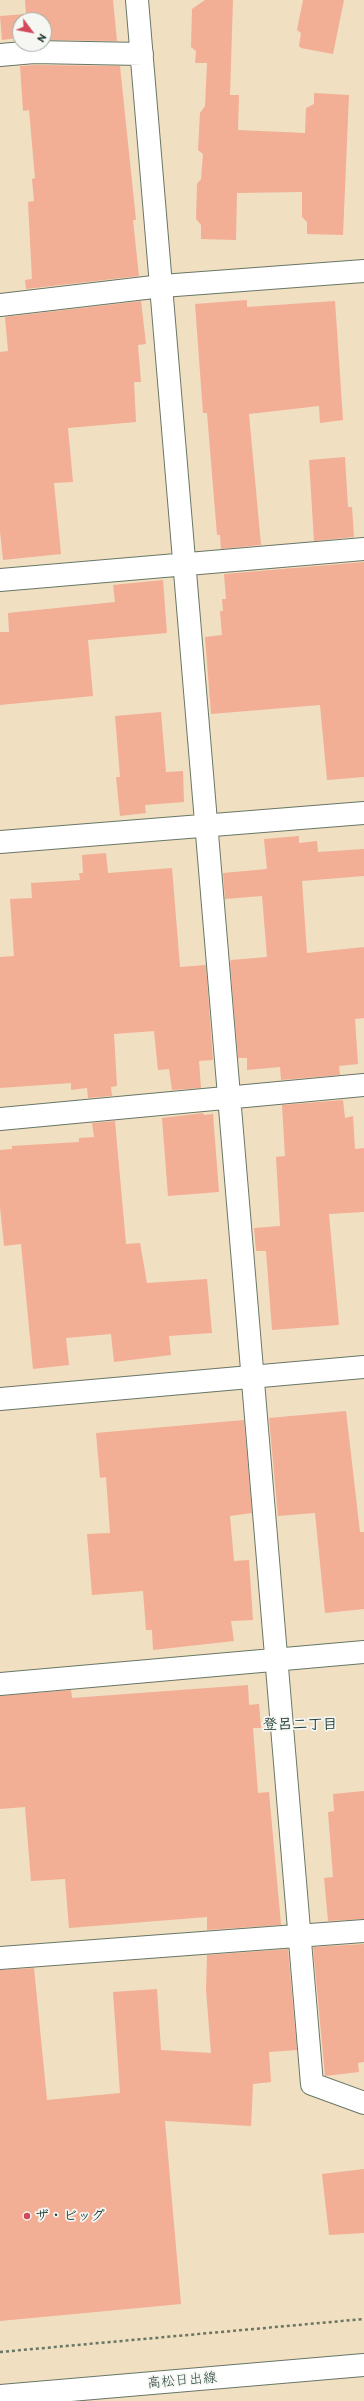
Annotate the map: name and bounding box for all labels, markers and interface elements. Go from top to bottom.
north arrow [12,12,52,52]
text: N [34,31,49,45]
district label: 登呂二丁目 [263,1716,337,1734]
place label: ザ・ビッグ [35,2208,105,2224]
marker: ザ・ビッグ [22,2211,32,2221]
street label: 高松日出線 [146,2370,218,2392]

